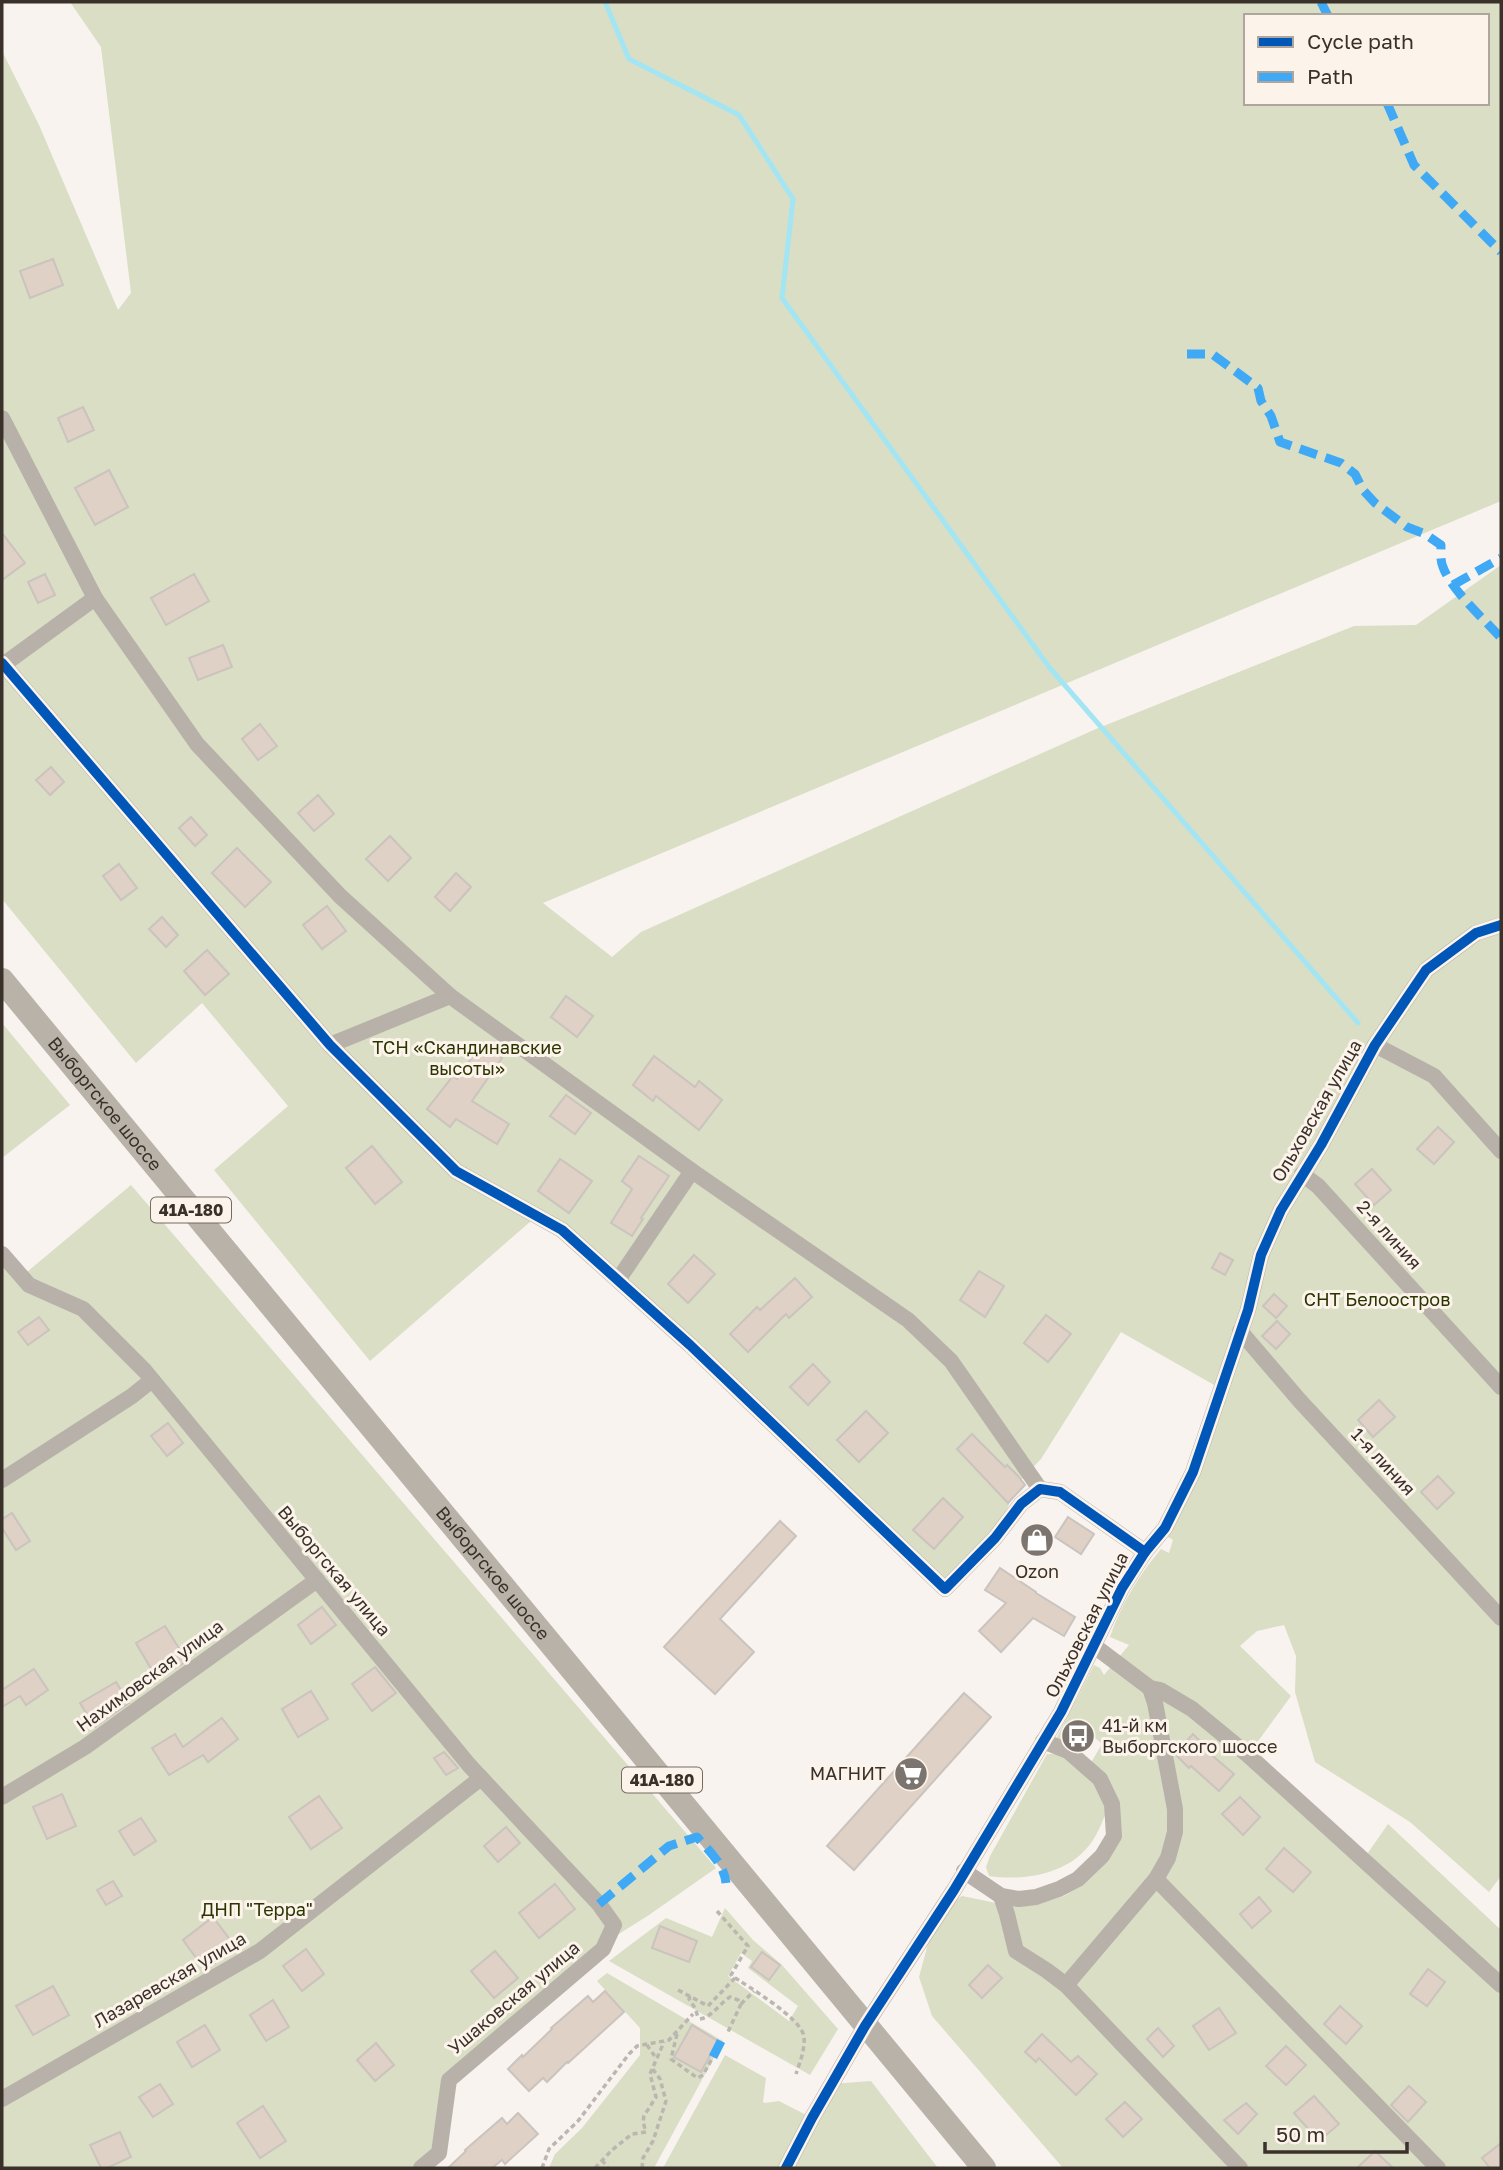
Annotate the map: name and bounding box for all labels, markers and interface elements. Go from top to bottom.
legend [1244,14,1489,105]
text: Cycle path [1307,28,1414,54]
text: Path [1307,63,1354,89]
street label: Выборгское шоссе [44,1032,167,1175]
street label: Ольховская улица [1266,1035,1366,1186]
park label: ТСН «Скандинавские высоты» [372,1036,562,1079]
street label: 2-я линия [1353,1195,1427,1274]
road number: 41А-180 [151,1198,231,1222]
park label: СНТ Белоостров [1304,1288,1450,1310]
street label: 1-я линия [1347,1423,1420,1500]
street label: Выборгская улица [274,1501,396,1640]
street label: Выборгское шоссе [432,1501,555,1644]
shop icon: Ozon [1018,1521,1056,1559]
street label: Ольховская улица [1040,1548,1132,1701]
place label: Ozon [1015,1560,1059,1582]
street label: Нахимовская улица [72,1614,227,1736]
place label: 41-й км Выборгского шоссе [1102,1714,1277,1757]
bus stop icon: 41-й км Выборгского шоссе [1059,1717,1097,1755]
supermarket icon: МАГНИТ [892,1755,930,1793]
place label: МАГНИТ [810,1762,886,1784]
road number: 41А-180 [622,1768,702,1792]
park label: ДНП "Терра" [201,1898,313,1920]
street label: Лазаревская улица [90,1927,249,2032]
street label: Ушаковская улица [443,1936,584,2059]
scale bar [1265,2110,1407,2154]
text: 50 m [1276,2121,1325,2147]

